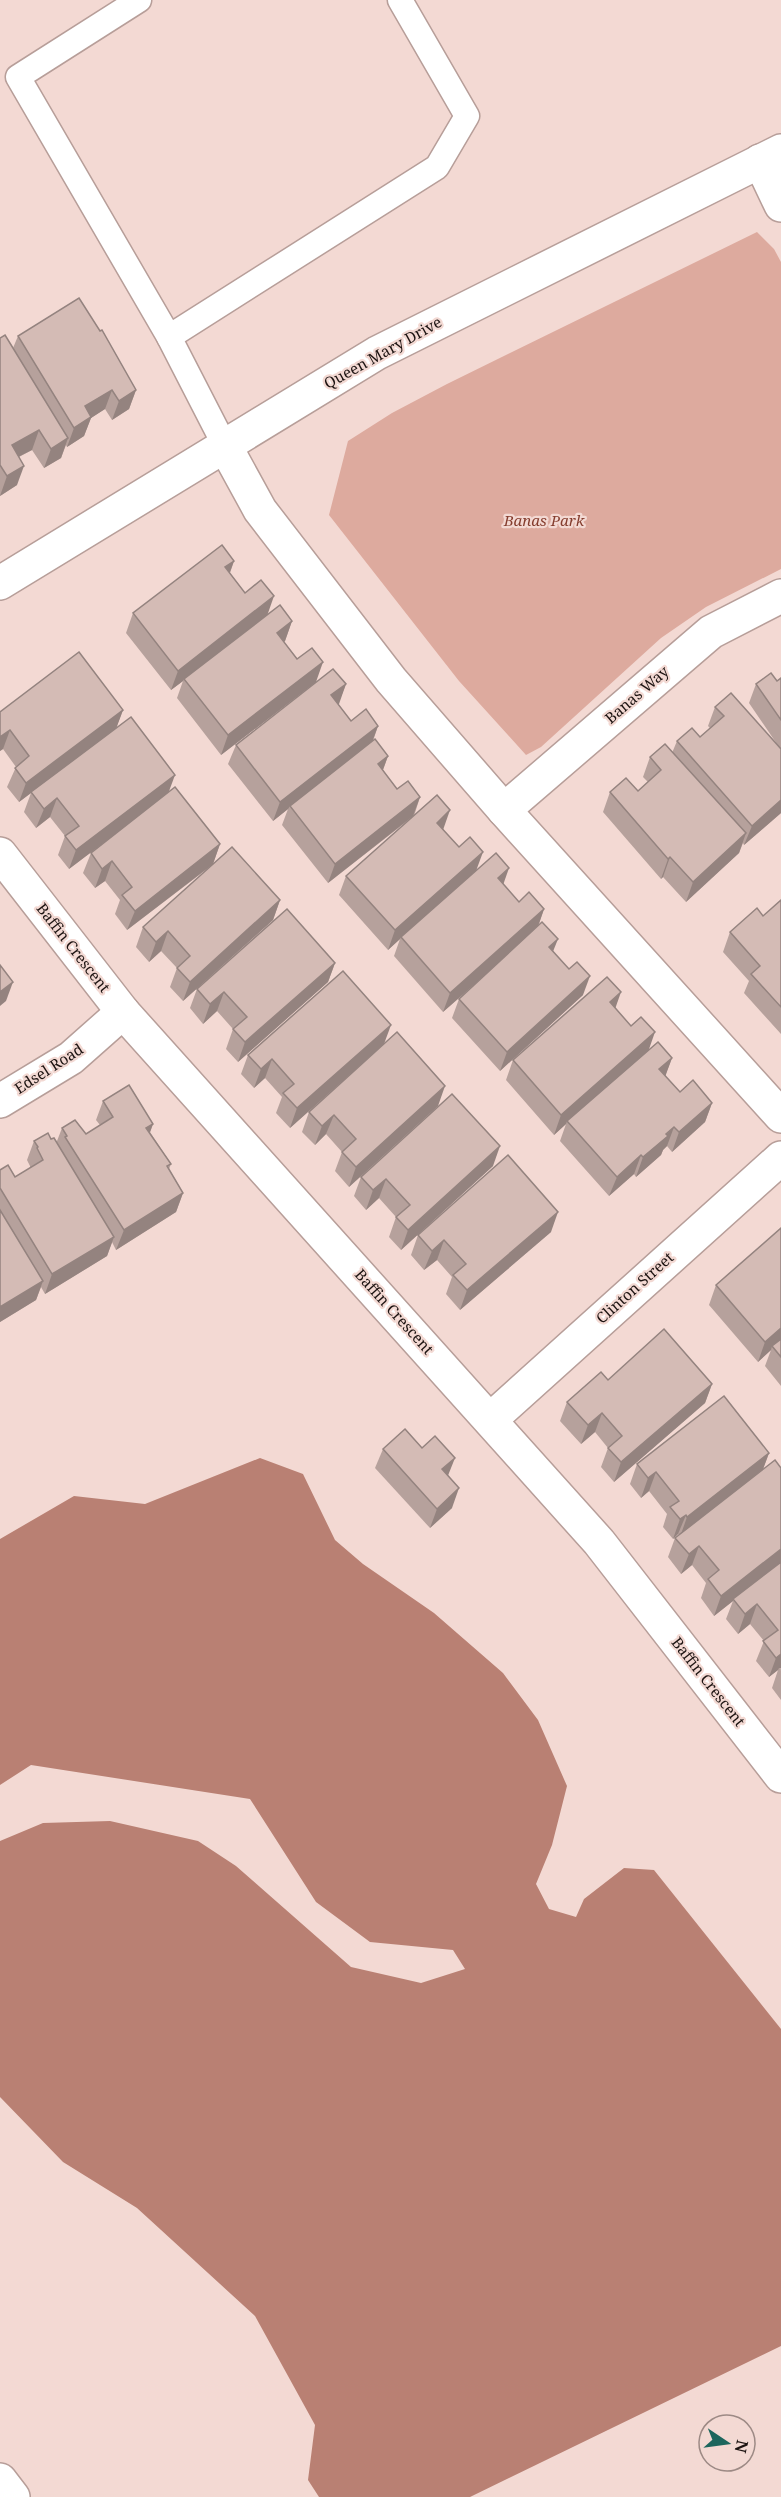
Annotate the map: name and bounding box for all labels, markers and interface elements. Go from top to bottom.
street label: Queen Mary Drive [320,311,445,393]
park label: Banas Park [503,510,585,530]
street label: Banas Way [600,661,673,727]
street label: Baffin Crescent [33,899,115,996]
street label: Edsel Road [10,1039,87,1098]
street label: Clinton Street [591,1247,677,1327]
street label: Baffin Crescent [351,1264,438,1358]
street label: Baffin Crescent [668,1633,750,1730]
north arrow [697,2413,757,2473]
text: N [729,2438,754,2455]

